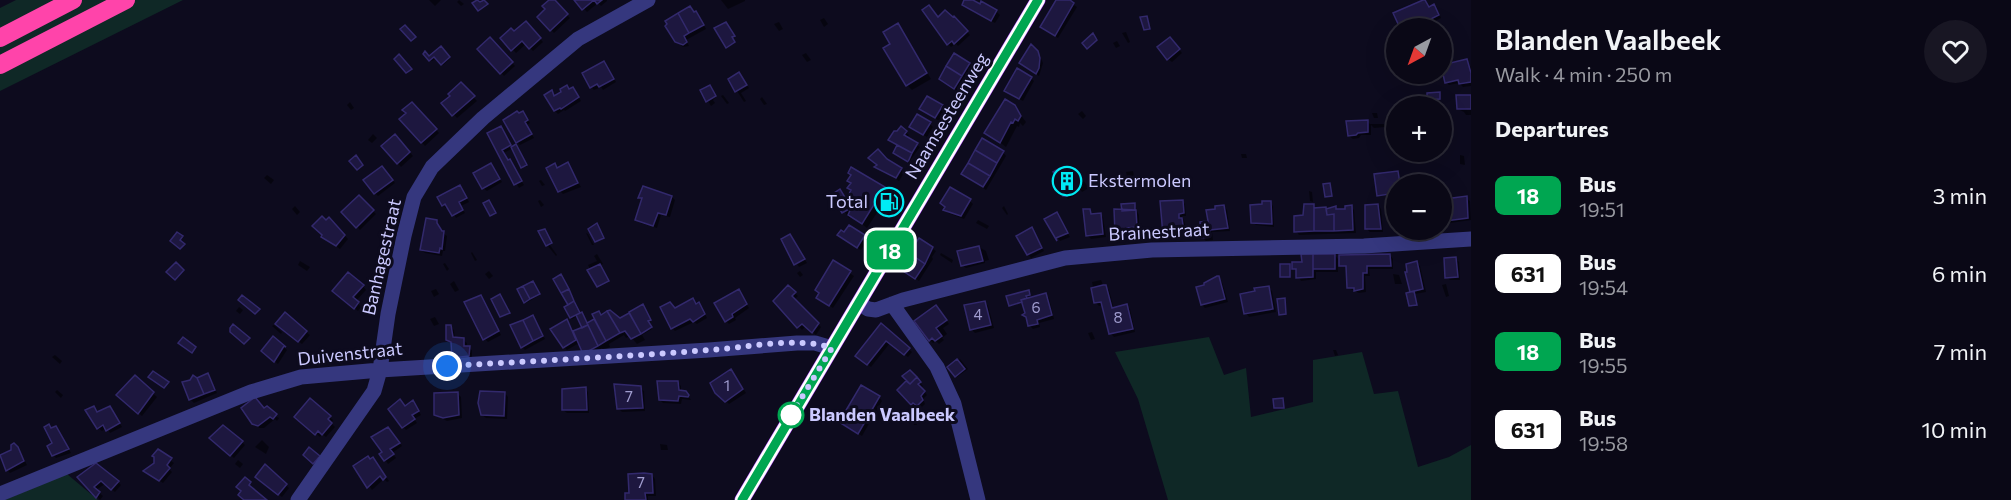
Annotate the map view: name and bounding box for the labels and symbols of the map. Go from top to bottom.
north arrow [1386,18,1452,84]
street label: Naamsesteenweg [900,48,993,183]
building icon: Ekstermolen [1051,165,1083,197]
place label: Ekstermolen [1088,169,1191,191]
fuel station icon: Total [873,186,905,218]
place label: Total [826,190,868,212]
street label: Banhagestraat [357,196,405,317]
street label: Brainestraat [1108,217,1210,245]
line badge: 18 [863,230,917,270]
house number: 6 [1031,298,1041,316]
house number: 4 [974,305,983,323]
house number: 8 [1113,308,1123,326]
street label: Duivenstraat [296,337,403,369]
your location [432,351,462,381]
house number: 1 [724,376,730,394]
house number: 7 [625,387,633,405]
marker: Blanden Vaalbeek [778,402,804,428]
place label: Blanden Vaalbeek [809,403,956,425]
house number: 7 [637,473,645,491]

